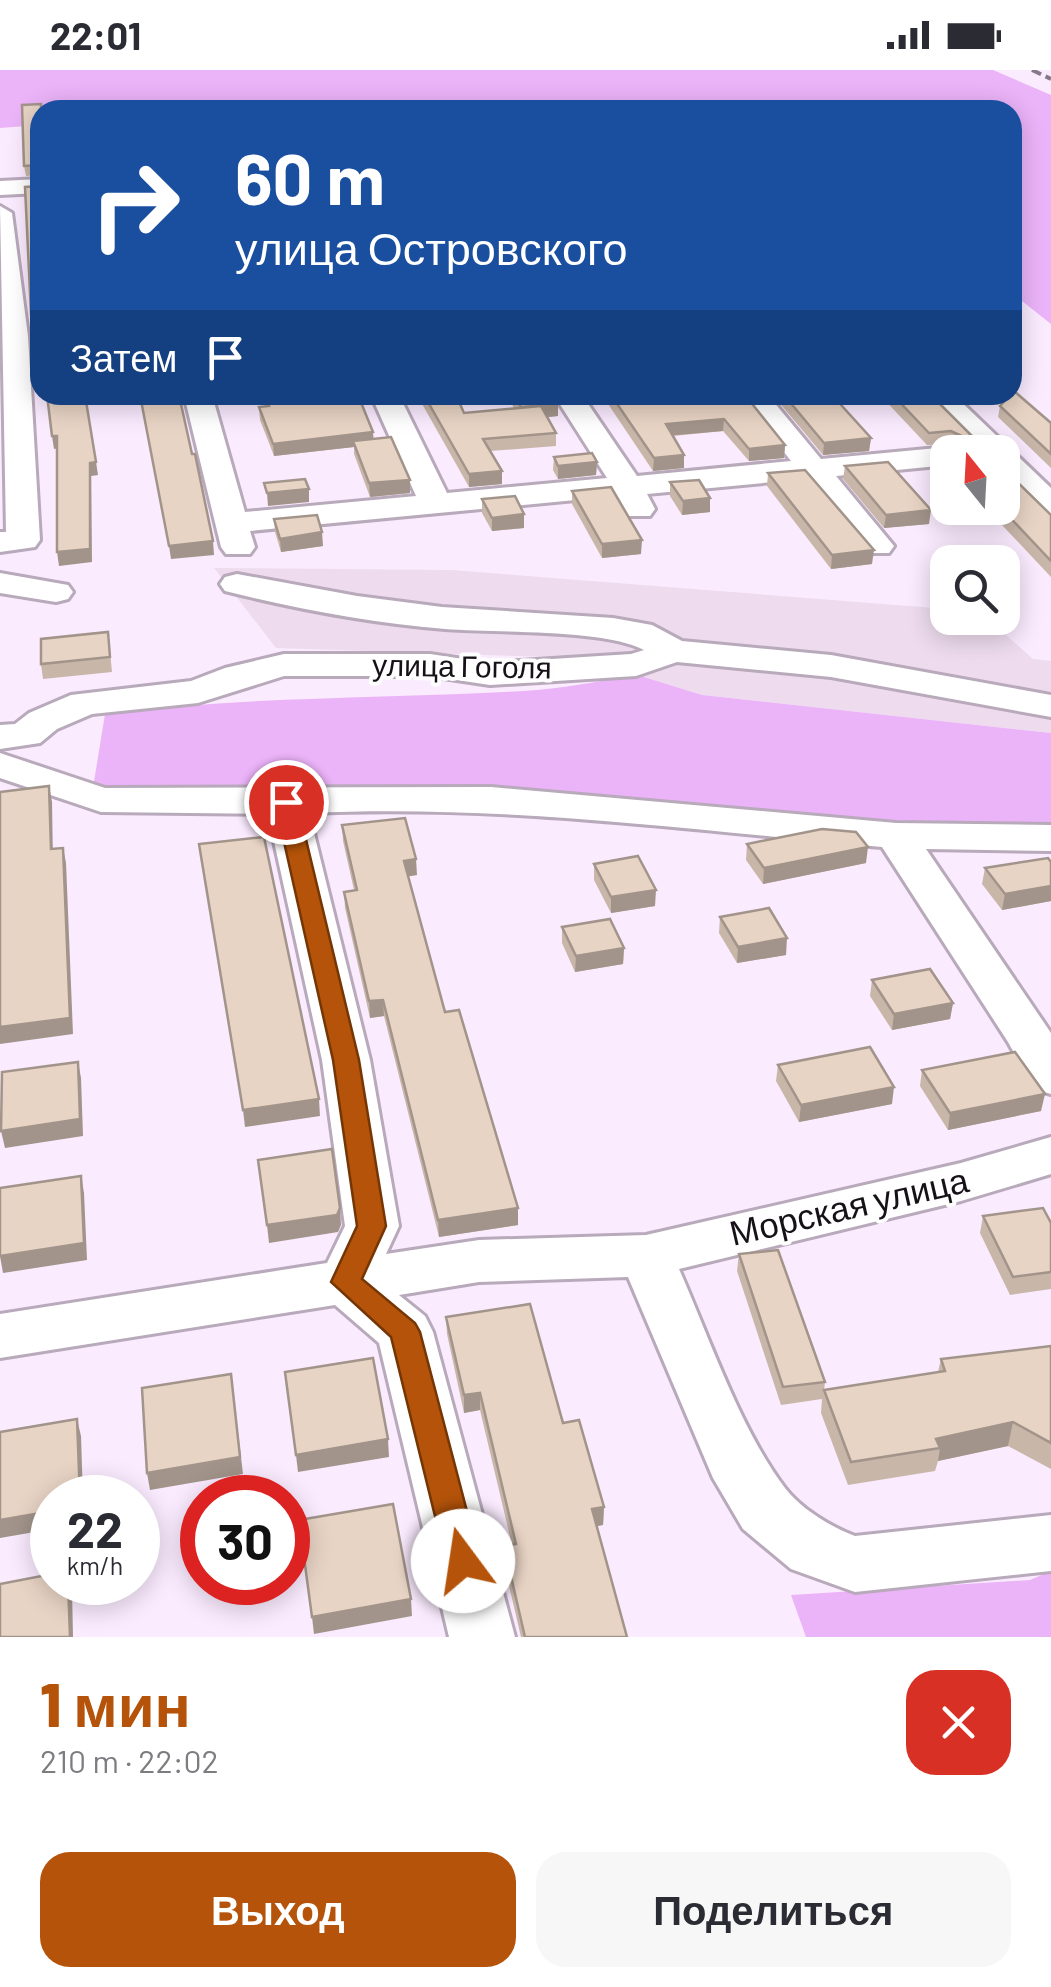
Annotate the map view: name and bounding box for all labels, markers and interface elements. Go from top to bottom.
text: 22:01 [50,12,141,58]
text: 60 m [235,135,385,219]
icon: right [70,140,200,270]
text: улица Островского [235,220,627,274]
icon: arrive [198,330,253,385]
text: Затем [70,334,178,380]
north arrow [930,435,1020,525]
map controls [930,435,1020,635]
button: search [930,545,1020,635]
street label: улица Гоголя [372,645,552,685]
pin [244,760,329,845]
icon: arrive [259,775,314,830]
street label: Морская улица [725,1157,973,1253]
speed limit sign: 30 [180,1475,310,1605]
text: 22 [67,1498,123,1558]
position arrow [411,1509,515,1613]
text: km/h [67,1550,123,1580]
text: 1 мин [40,1667,191,1739]
button: close [906,1670,1011,1775]
text: 210 m · 22:02 [40,1741,219,1779]
button: Выход [40,1852,516,1967]
button: Поделиться [536,1852,1011,1967]

